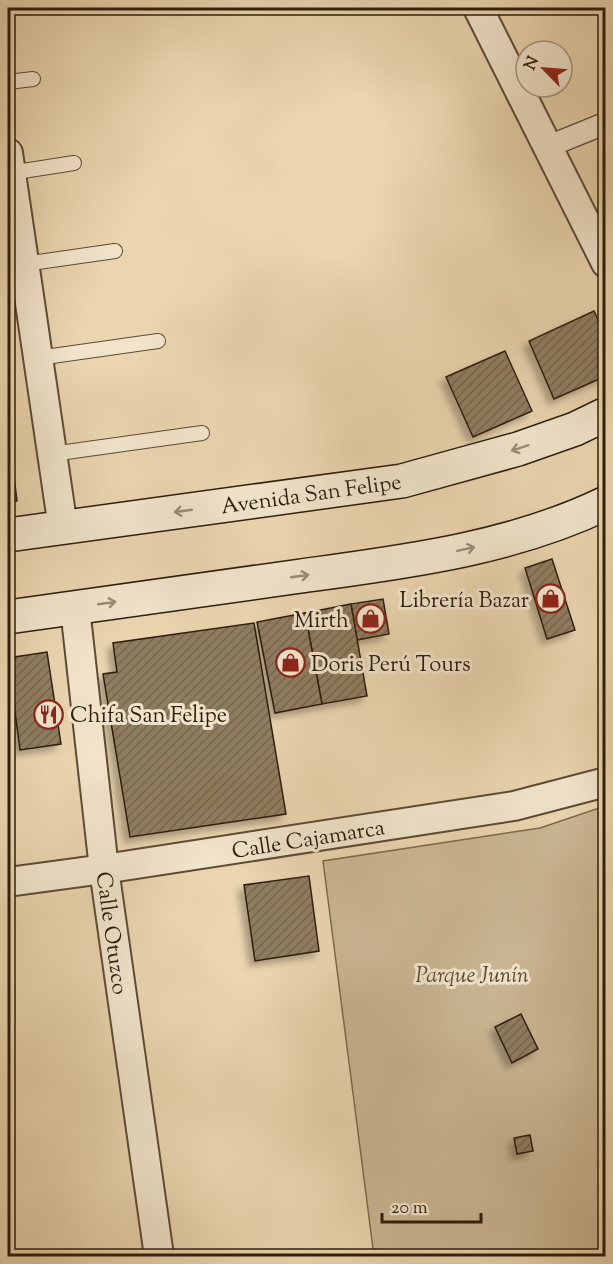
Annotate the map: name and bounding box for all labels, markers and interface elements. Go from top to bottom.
north arrow [514,39,574,99]
text: N [520,53,546,74]
one-way arrow [511,444,530,455]
street label: Avenida San Felipe [219,467,404,524]
one-way arrow [173,506,193,517]
one-way arrow [456,543,475,554]
one-way arrow [290,571,310,582]
shop icon: Librería Bazar [534,583,566,615]
place label: Librería Bazar [399,586,529,618]
one-way arrow [97,598,117,609]
shop icon: Mirth [354,603,386,635]
place label: Mirth [294,606,349,638]
shop icon: Doris Perú Tours [274,647,306,679]
place label: Doris Perú Tours [311,650,471,682]
restaurant icon: Chifa San Felipe [33,698,65,730]
place label: Chifa San Felipe [70,701,227,733]
street label: Calle Cajamarca [230,813,387,869]
street label: Calle Otuzco [86,870,134,997]
park label: Parque Junín [415,961,529,993]
scale bar [382,1186,481,1224]
text: 20 m [391,1196,428,1222]

